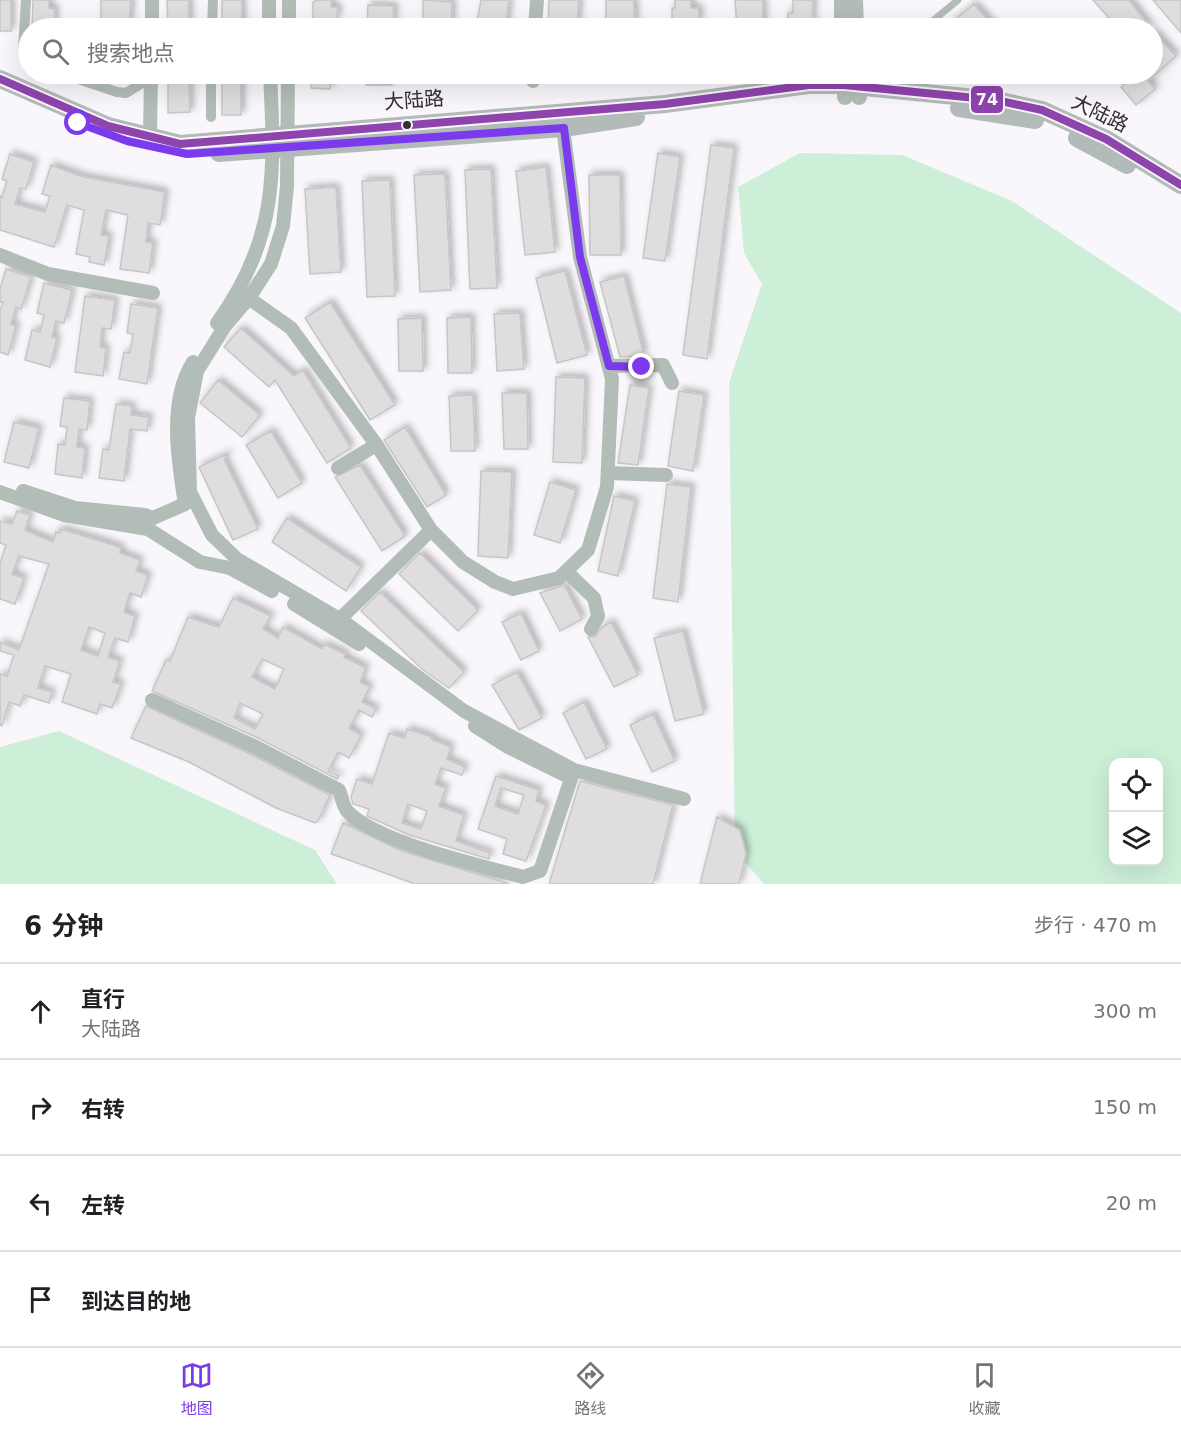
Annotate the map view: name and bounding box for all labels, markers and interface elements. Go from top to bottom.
search box [18,18,1163,84]
icon: search [39,35,72,68]
text: 搜索地点 [87,41,175,66]
line badge: 74 [970,85,1004,114]
street label: 大陆路 [383,86,445,114]
street label: 大陆路 [1068,89,1132,137]
text: 74 [976,90,998,109]
route start [64,109,90,135]
unlabelled marker [401,119,413,131]
route end [628,353,654,379]
map controls [1109,758,1163,866]
button: locate [1109,758,1163,812]
button: layers [1109,812,1163,866]
text: 6 分钟 [24,911,103,941]
text: 步行 · 470 m [1034,913,1157,937]
text: 直行 [81,987,125,1012]
icon: ahead [24,995,57,1028]
text: 300 m [1093,999,1157,1023]
text: 大陆路 [81,1017,141,1041]
icon: right [24,1091,57,1124]
text: 150 m [1093,1095,1157,1119]
text: 右转 [81,1097,125,1122]
icon: left [24,1187,57,1220]
text: 20 m [1106,1191,1157,1215]
text: 左转 [81,1193,125,1218]
icon: arrive [24,1283,57,1316]
text: 到达目的地 [81,1289,191,1314]
tab: 地图 [180,1359,213,1419]
tab: 路线 [574,1359,607,1419]
tab: 收藏 [968,1359,1001,1419]

